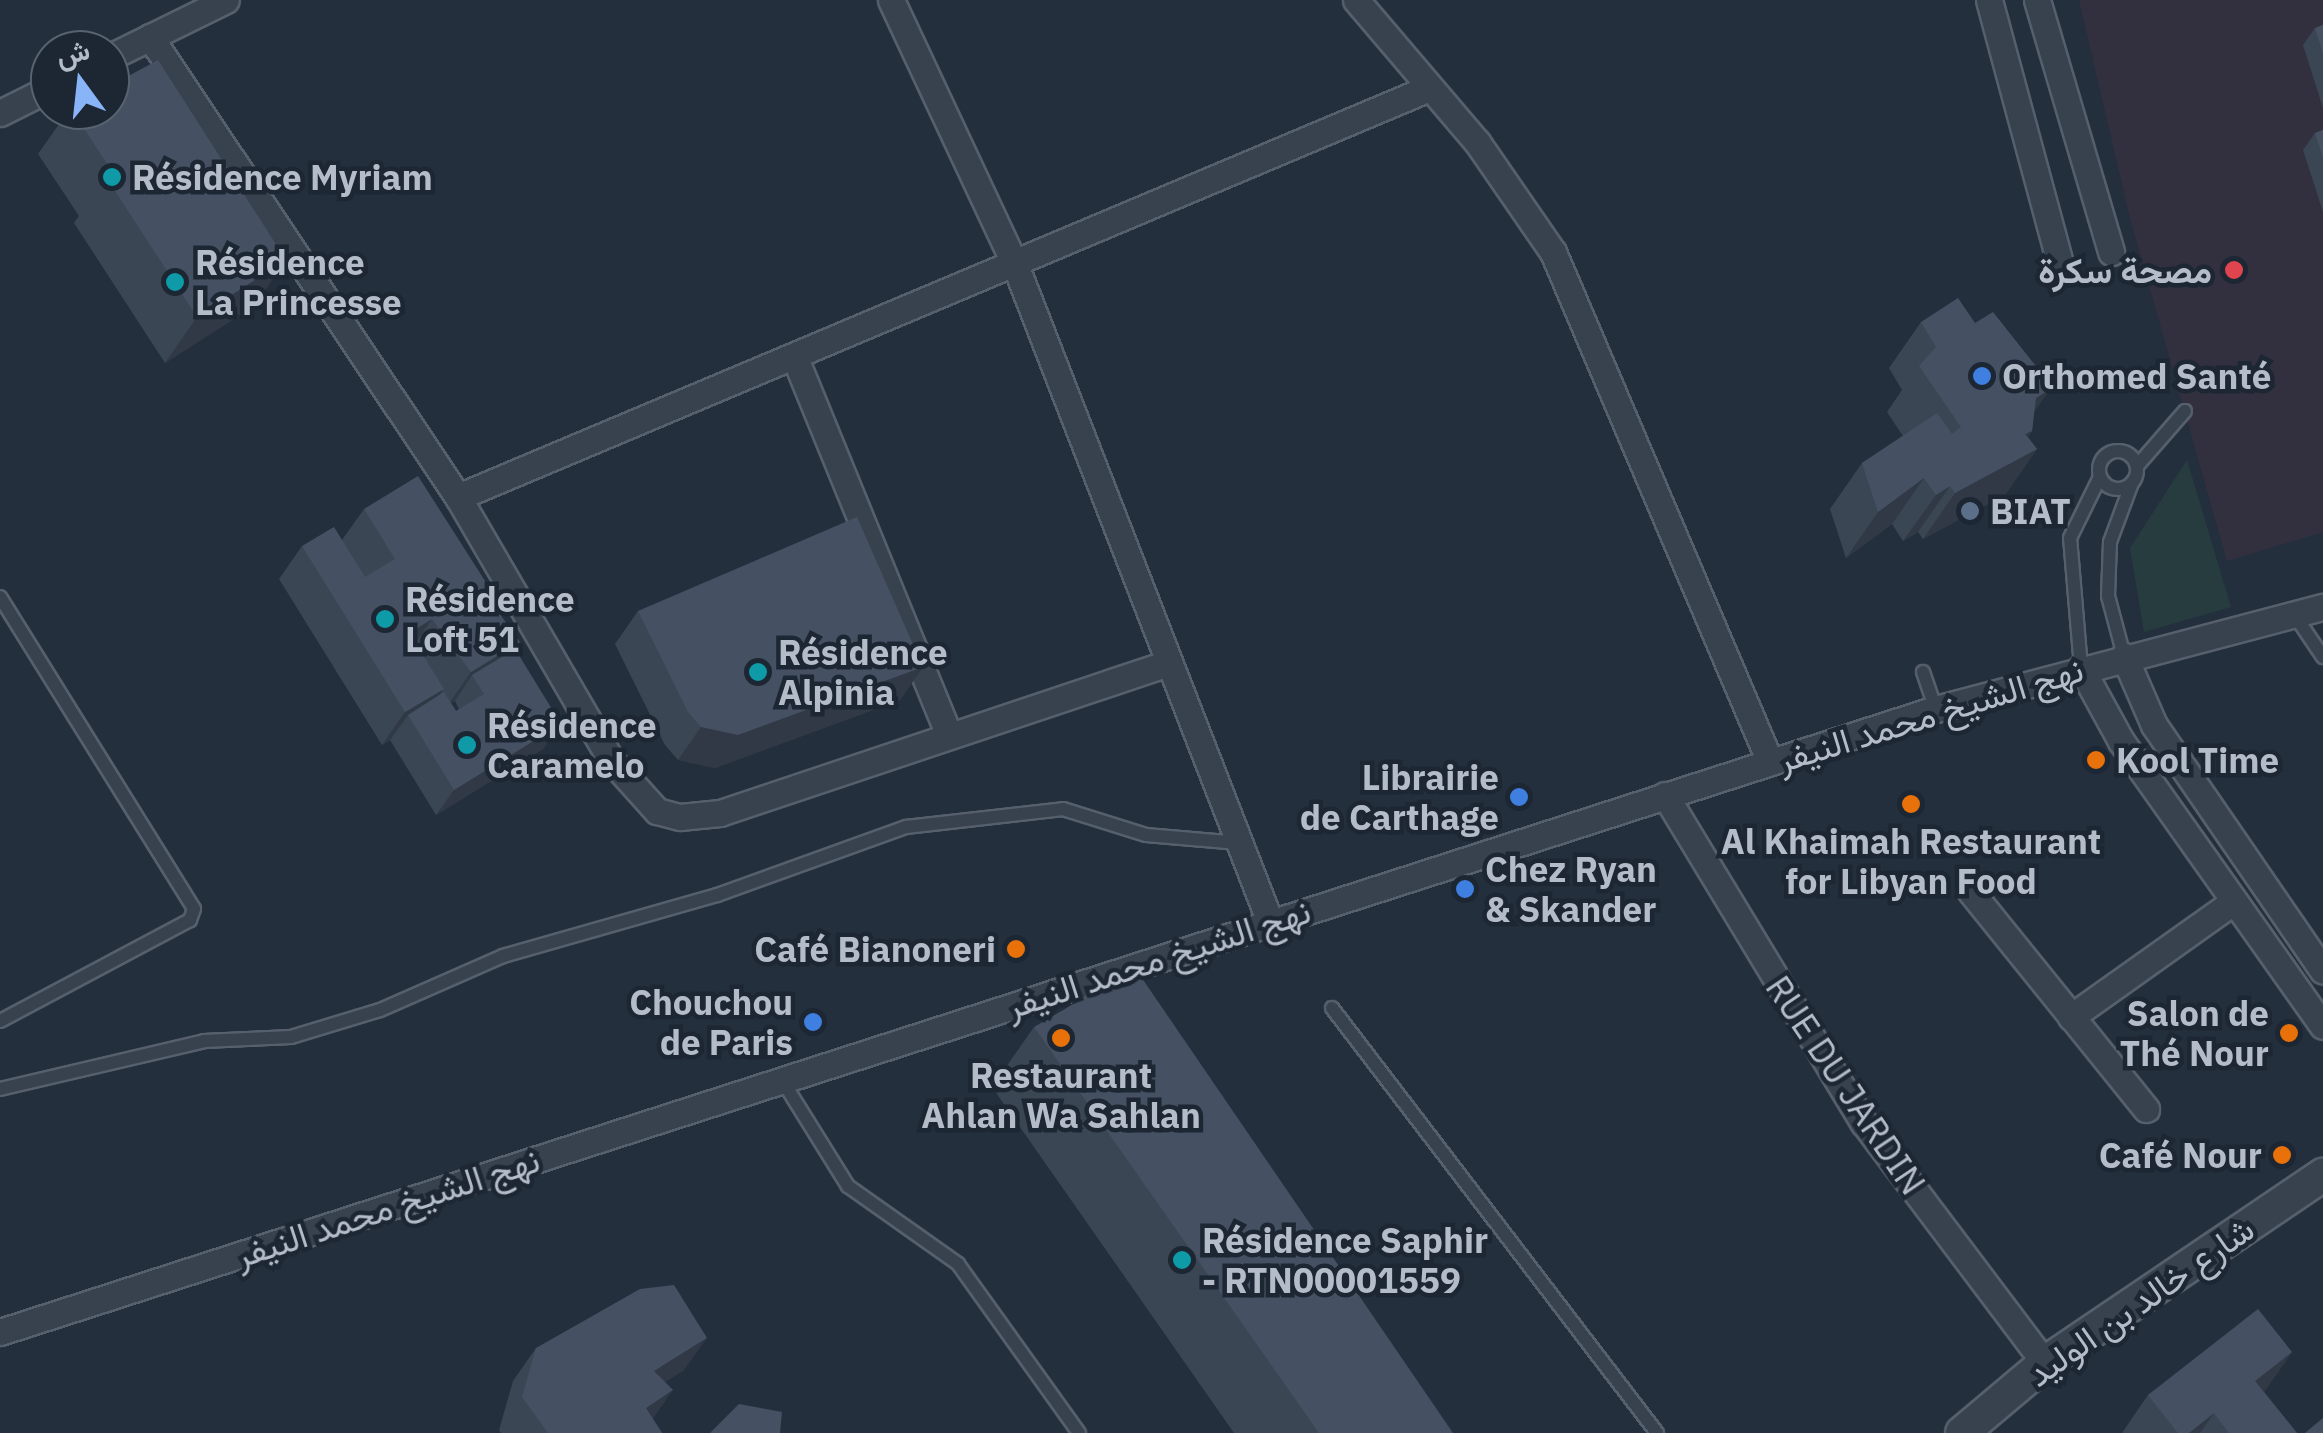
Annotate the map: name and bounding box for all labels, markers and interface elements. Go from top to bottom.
north arrow [30,30,130,130]
text: ش [52,30,94,75]
place label: Résidence Myriam [132,156,433,198]
marker: Résidence Myriam [101,166,123,188]
place label: Résidence La Princesse [195,241,402,323]
place label: مصحة سكرة [2038,249,2212,291]
marker: مصحة سكرة [2221,257,2247,283]
marker: Résidence La Princesse [164,271,186,293]
place label: Orthomed Santé [2002,355,2271,397]
marker: Orthomed Santé [1971,365,1993,387]
place label: BIAT [1990,490,2071,532]
marker: BIAT [1959,500,1981,522]
place label: Résidence Loft 51 [405,578,575,660]
marker: Résidence Loft 51 [374,608,396,630]
place label: Résidence Alpinia [778,631,948,713]
street label: نهج الشيخ محمد النيفر [1772,648,2088,780]
marker: Résidence Alpinia [747,661,769,683]
place label: Résidence Caramelo [487,704,657,786]
marker: Résidence Caramelo [456,734,478,756]
place label: Kool Time [2116,739,2279,781]
marker: Kool Time [2085,749,2107,771]
place label: Librairie de Carthage [1300,756,1499,838]
marker: Librairie de Carthage [1508,786,1530,808]
marker: Al Khaimah Restaurant for Libyan Food [1900,793,1922,815]
place label: Al Khaimah Restaurant for Libyan Food [1721,820,2101,902]
place label: Chez Ryan & Skander [1485,848,1657,930]
marker: Chez Ryan & Skander [1454,878,1476,900]
street label: نهج الشيخ محمد النيفر [1001,889,1315,1027]
place label: Café Bianoneri [754,928,996,970]
marker: Café Bianoneri [1005,938,1027,960]
street label: RUE DU JARDIN [1757,968,1935,1202]
place label: Chouchou de Paris [629,981,793,1063]
place label: Salon de Thé Nour [2120,992,2269,1074]
marker: Chouchou de Paris [802,1011,824,1033]
marker: Salon de Thé Nour [2278,1022,2300,1044]
marker: Restaurant Ahlan Wa Sahlan [1050,1027,1072,1049]
place label: Restaurant Ahlan Wa Sahlan [921,1054,1201,1136]
place label: Café Nour [2099,1134,2262,1176]
street label: نهج الشيخ محمد النيفر [230,1138,544,1276]
marker: Café Nour [2271,1144,2293,1166]
street label: شارع خالد بن الوليد [2019,1207,2261,1395]
place label: Résidence Saphir - RTN00001559 [1202,1219,1488,1301]
marker: Résidence Saphir - RTN00001559 [1171,1249,1193,1271]

